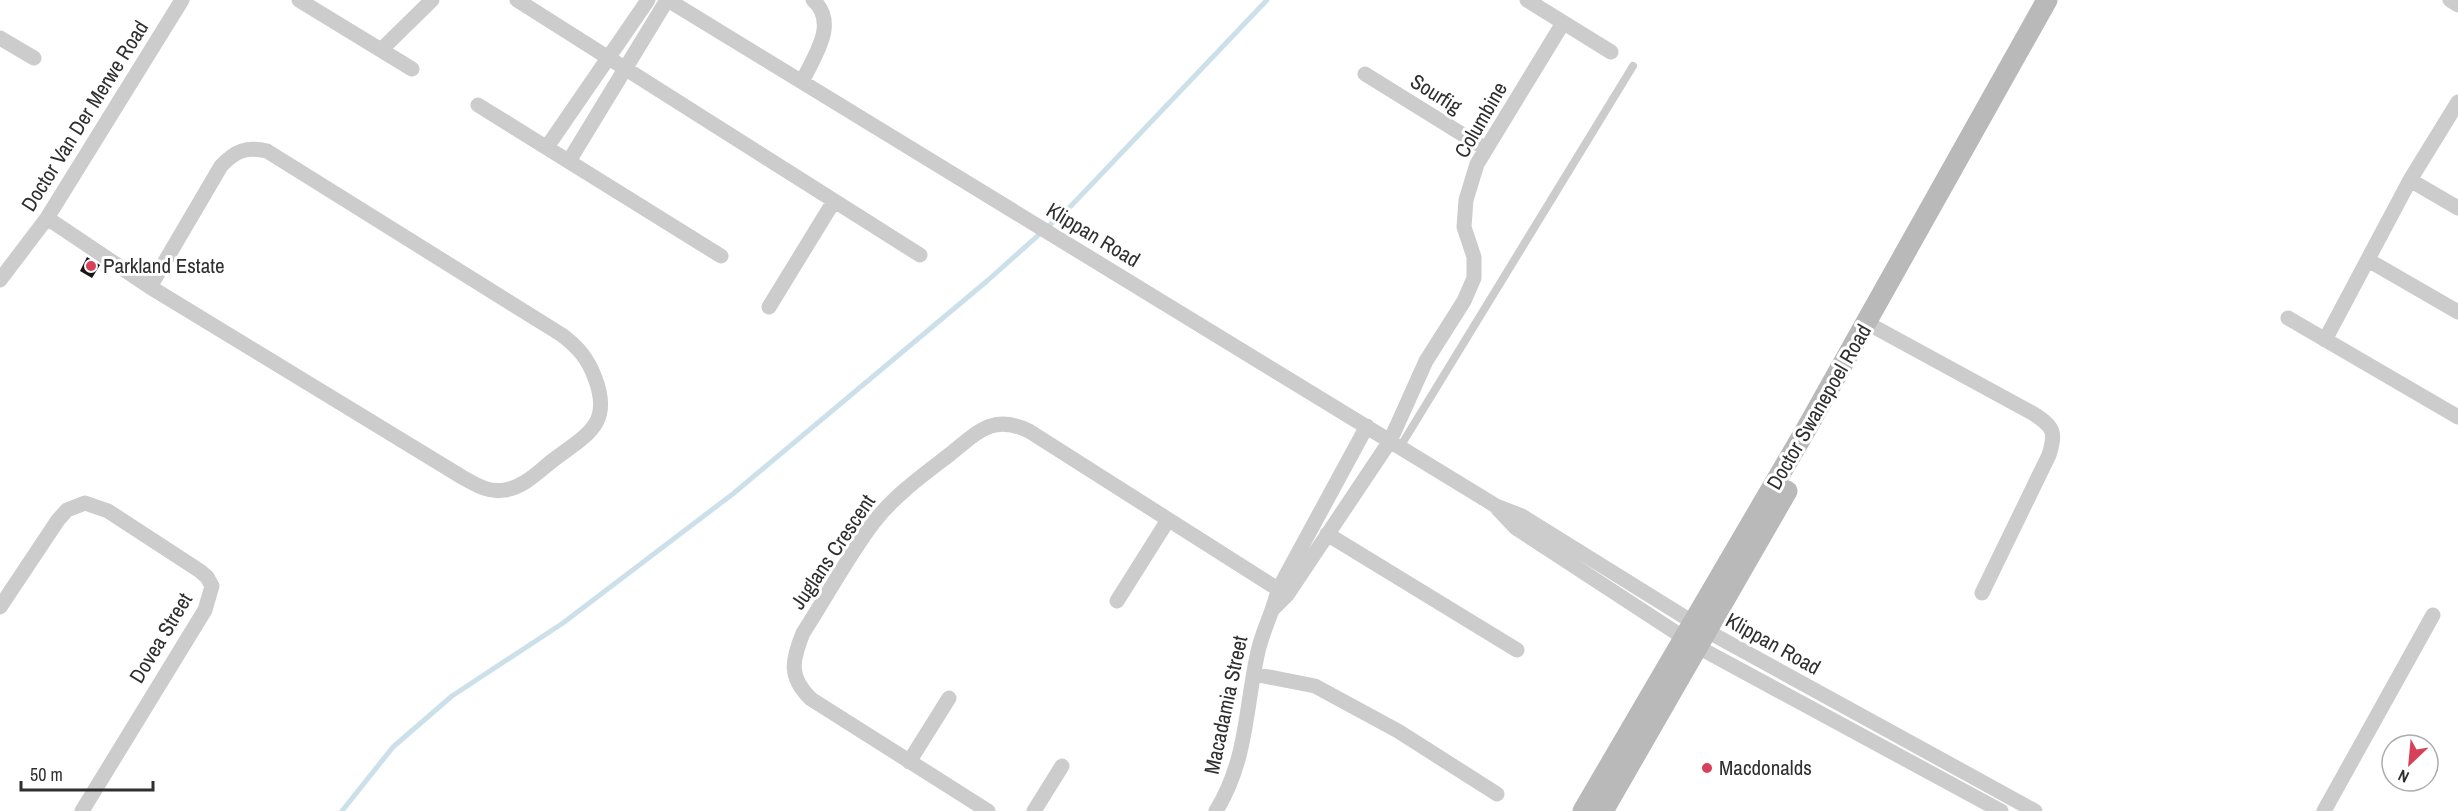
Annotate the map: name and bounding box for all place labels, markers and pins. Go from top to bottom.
place label: Parkland Estate [103,251,225,280]
marker: Parkland Estate [84,259,98,273]
place label: Macdonalds [1719,753,1812,782]
marker: Macdonalds [1700,761,1714,775]

